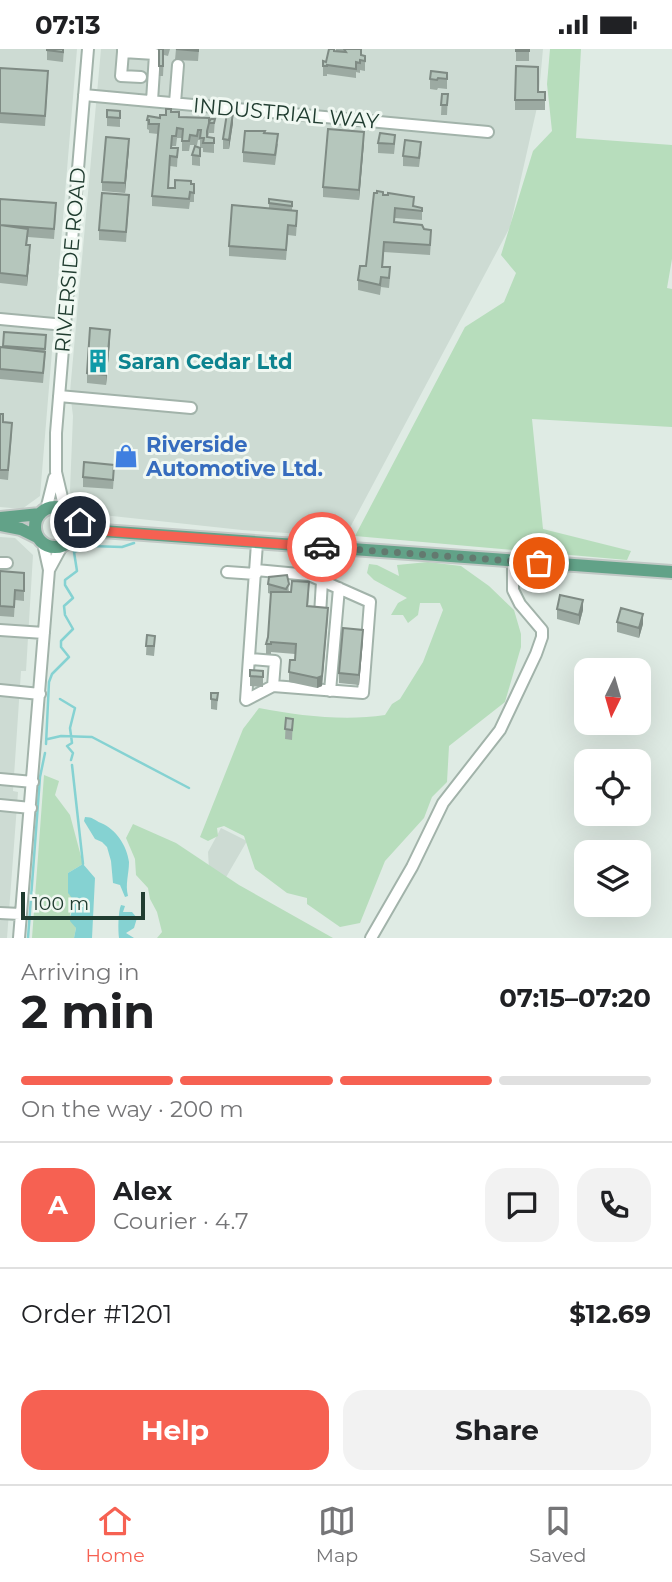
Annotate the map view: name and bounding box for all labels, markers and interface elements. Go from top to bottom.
text: 07:13 [35,9,101,41]
street label: INDUSTRIAL WAY [192,92,381,134]
street label: RIVERSIDE ROAD [49,166,91,354]
building icon: Saran Cedar Ltd [84,347,112,375]
place label: Saran Cedar Ltd [118,349,292,374]
place label: Riverside Automotive Ltd. [145,432,323,481]
shop icon: Riverside Automotive Ltd. [112,442,140,470]
pin [50,492,110,552]
icon: home [61,503,99,541]
courier [287,512,357,582]
icon: car [303,528,341,566]
pin [509,533,569,593]
icon: bag [520,544,558,582]
north arrow [574,658,651,735]
map controls [574,658,651,917]
button: locate [574,749,651,826]
button: layers [574,840,651,917]
scale bar [21,889,145,921]
text: 100 m [32,892,89,915]
text: Arriving in [21,958,140,986]
text: 07:15–07:20 [499,982,651,1014]
text: 2 min [21,983,155,1040]
text: On the way · 200 m [21,1095,244,1123]
button: chat [485,1168,559,1242]
button: phone [577,1168,651,1242]
text: Alex [113,1175,172,1207]
text: A [48,1189,68,1221]
text: Courier · 4.7 [113,1207,249,1235]
text: Order #1201 [21,1298,172,1330]
text: $12.69 [569,1298,651,1330]
button: Help [21,1390,329,1470]
button: Share [343,1390,651,1470]
tab: Home [86,1502,145,1567]
tab: Map [316,1502,358,1567]
tab: Saved [529,1502,586,1567]

